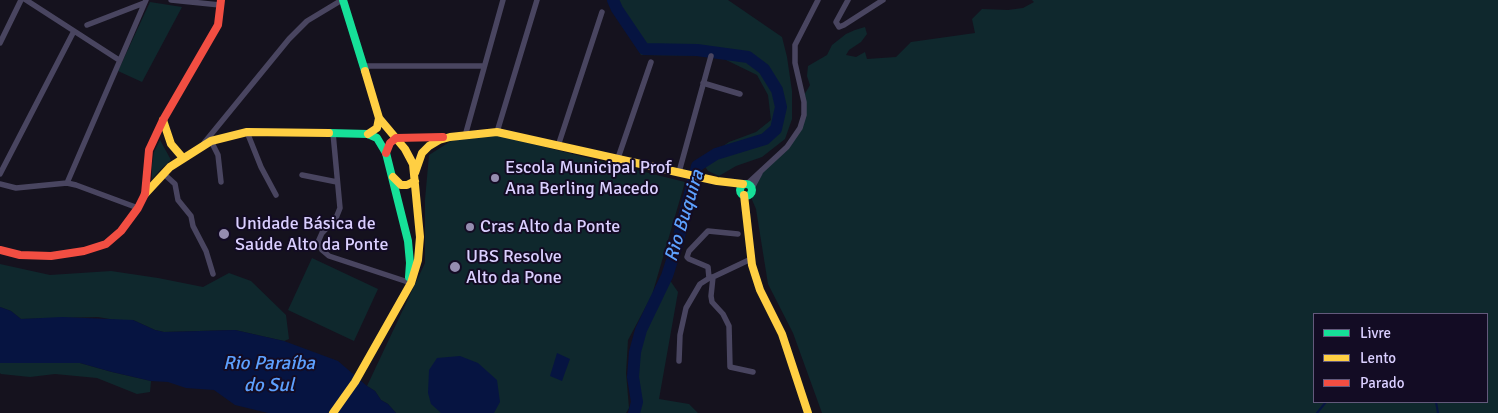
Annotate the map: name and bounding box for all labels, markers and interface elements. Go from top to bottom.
place label: Escola Municipal Prof Ana Berling Macedo [505,157,671,200]
water label: Rio Buquira [660,167,710,265]
marker: Escola Municipal Prof Ana Berling Macedo [489,172,501,184]
place label: Unidade Básica de Saúde Alto da Ponte [235,213,388,255]
place label: Cras Alto da Ponte [480,216,620,238]
marker: Cras Alto da Ponte [464,221,476,233]
marker: Unidade Básica de Saúde Alto da Ponte [217,227,231,241]
place label: UBS Resolve Alto da Pone [466,246,562,288]
marker: UBS Resolve Alto da Pone [448,260,462,274]
legend [1313,313,1488,403]
text: Livre [1360,324,1391,342]
text: Lento [1360,349,1396,367]
water label: Rio Paraíba do Sul [223,353,315,397]
text: Parado [1360,374,1405,392]

